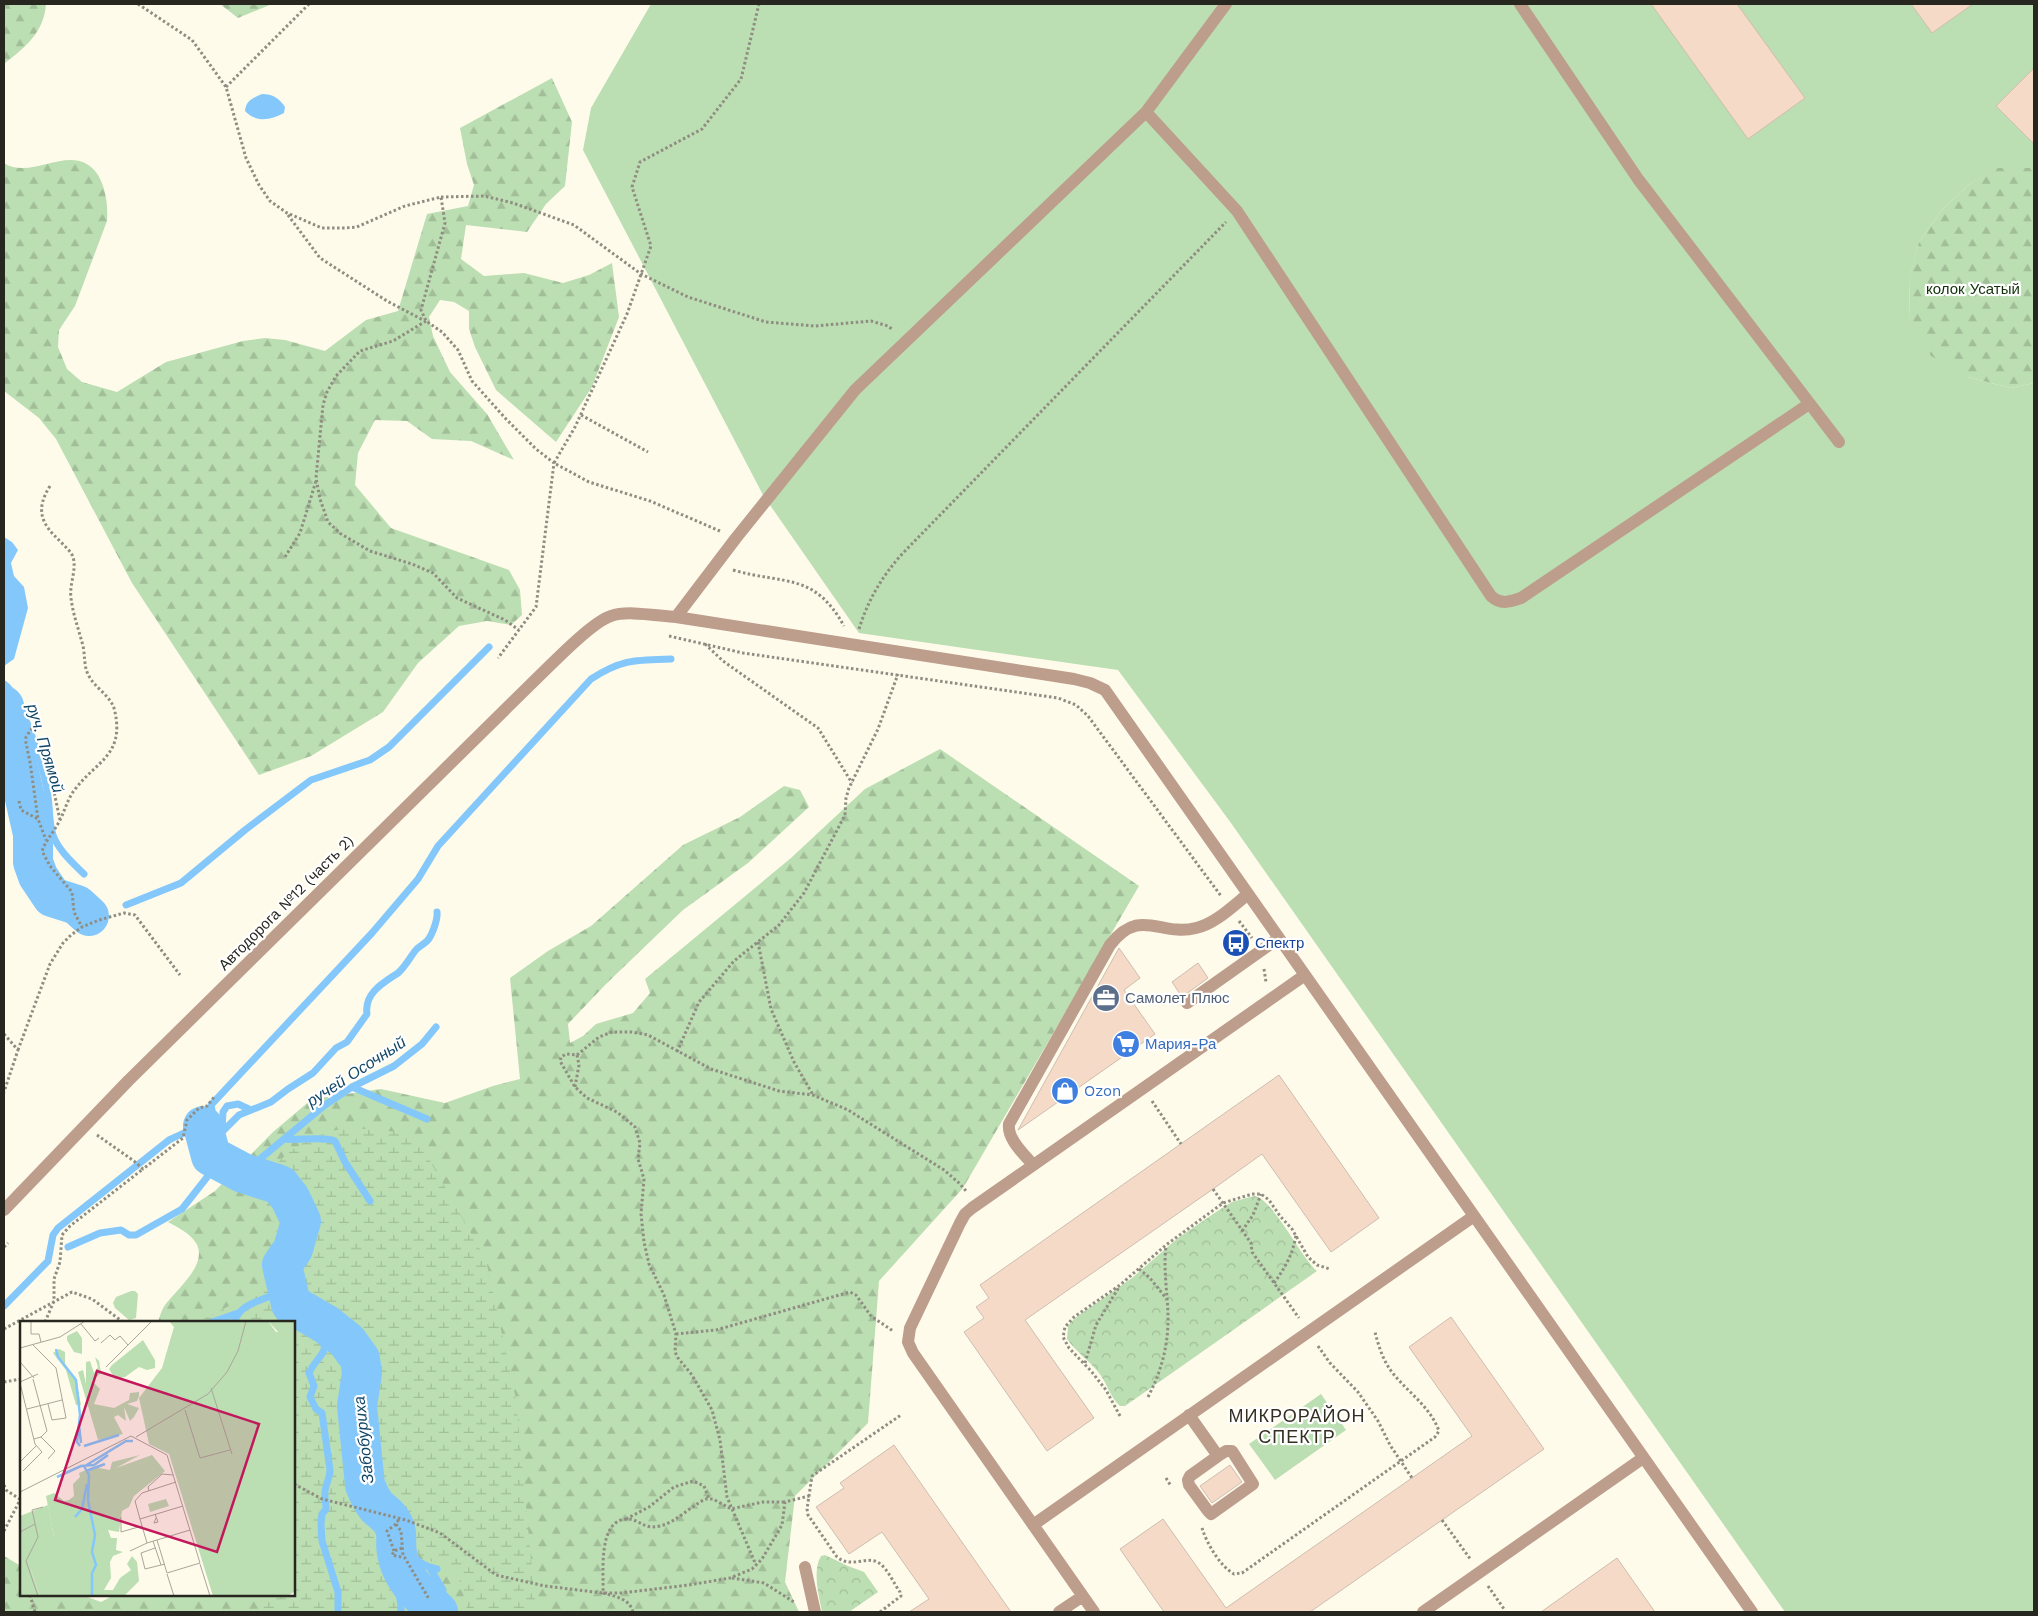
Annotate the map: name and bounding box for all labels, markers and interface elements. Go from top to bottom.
park label: колок Усатый [1926,280,2020,298]
water label: руч. Прямой [23,700,68,795]
street label: Автодорога №12 (часть 2) [215,832,357,974]
bus stop icon: Спектр [1221,928,1251,958]
place label: Спектр [1255,934,1304,952]
office icon: Самолет Плюс [1091,983,1121,1013]
place label: Самолет Плюс [1125,989,1230,1007]
supermarket icon: Мария-Ра [1111,1029,1141,1059]
water label: ручей Осочный [302,1032,409,1111]
place label: Мария-Ра [1145,1035,1217,1053]
shop icon: Ozon [1050,1076,1080,1106]
place label: Ozon [1084,1082,1121,1100]
inset map [20,1321,295,1596]
water label: Забобуриха [349,1395,378,1485]
district label: МИКРОРАЙОН СПЕКТР [1229,1405,1365,1447]

